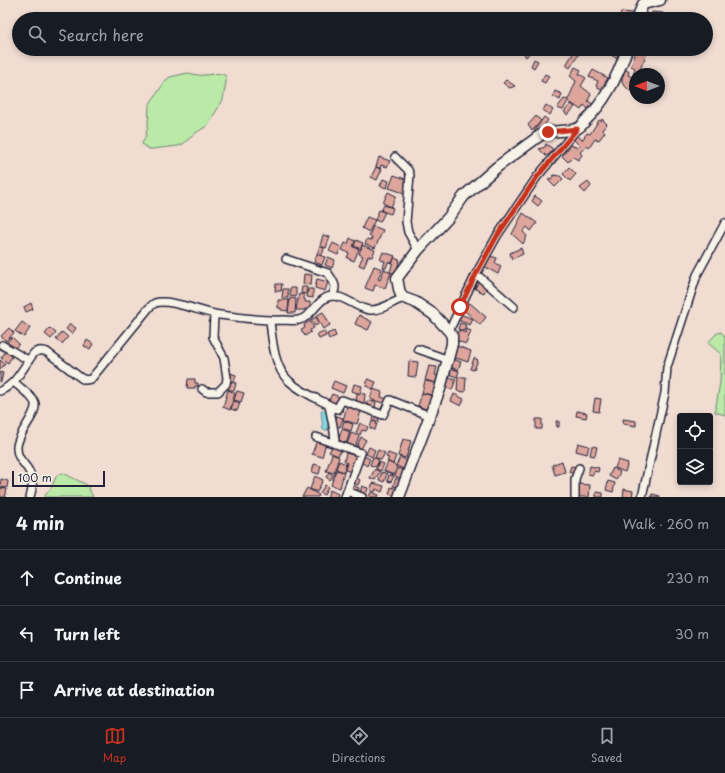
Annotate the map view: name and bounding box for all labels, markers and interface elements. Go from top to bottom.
search box [12,12,713,56]
icon: search [26,23,48,45]
text: Search here [58,23,144,46]
north arrow [629,68,665,104]
route end [539,123,557,141]
route start [451,298,469,316]
map controls [677,413,713,485]
button: locate [677,413,713,449]
button: layers [677,449,713,485]
scale bar [12,469,105,488]
text: 100 m [18,469,52,486]
text: 4 min [16,510,64,536]
text: Walk · 260 m [623,514,709,533]
text: Continue [54,566,122,589]
icon: ahead [16,567,38,589]
text: 230 m [667,568,709,587]
text: Turn left [54,622,120,645]
icon: left [16,623,38,645]
text: 30 m [675,624,709,643]
text: Arrive at destination [54,678,215,701]
icon: arrive [16,679,38,701]
tab: Map [103,725,126,766]
tab: Directions [332,725,385,766]
tab: Saved [591,725,622,766]

